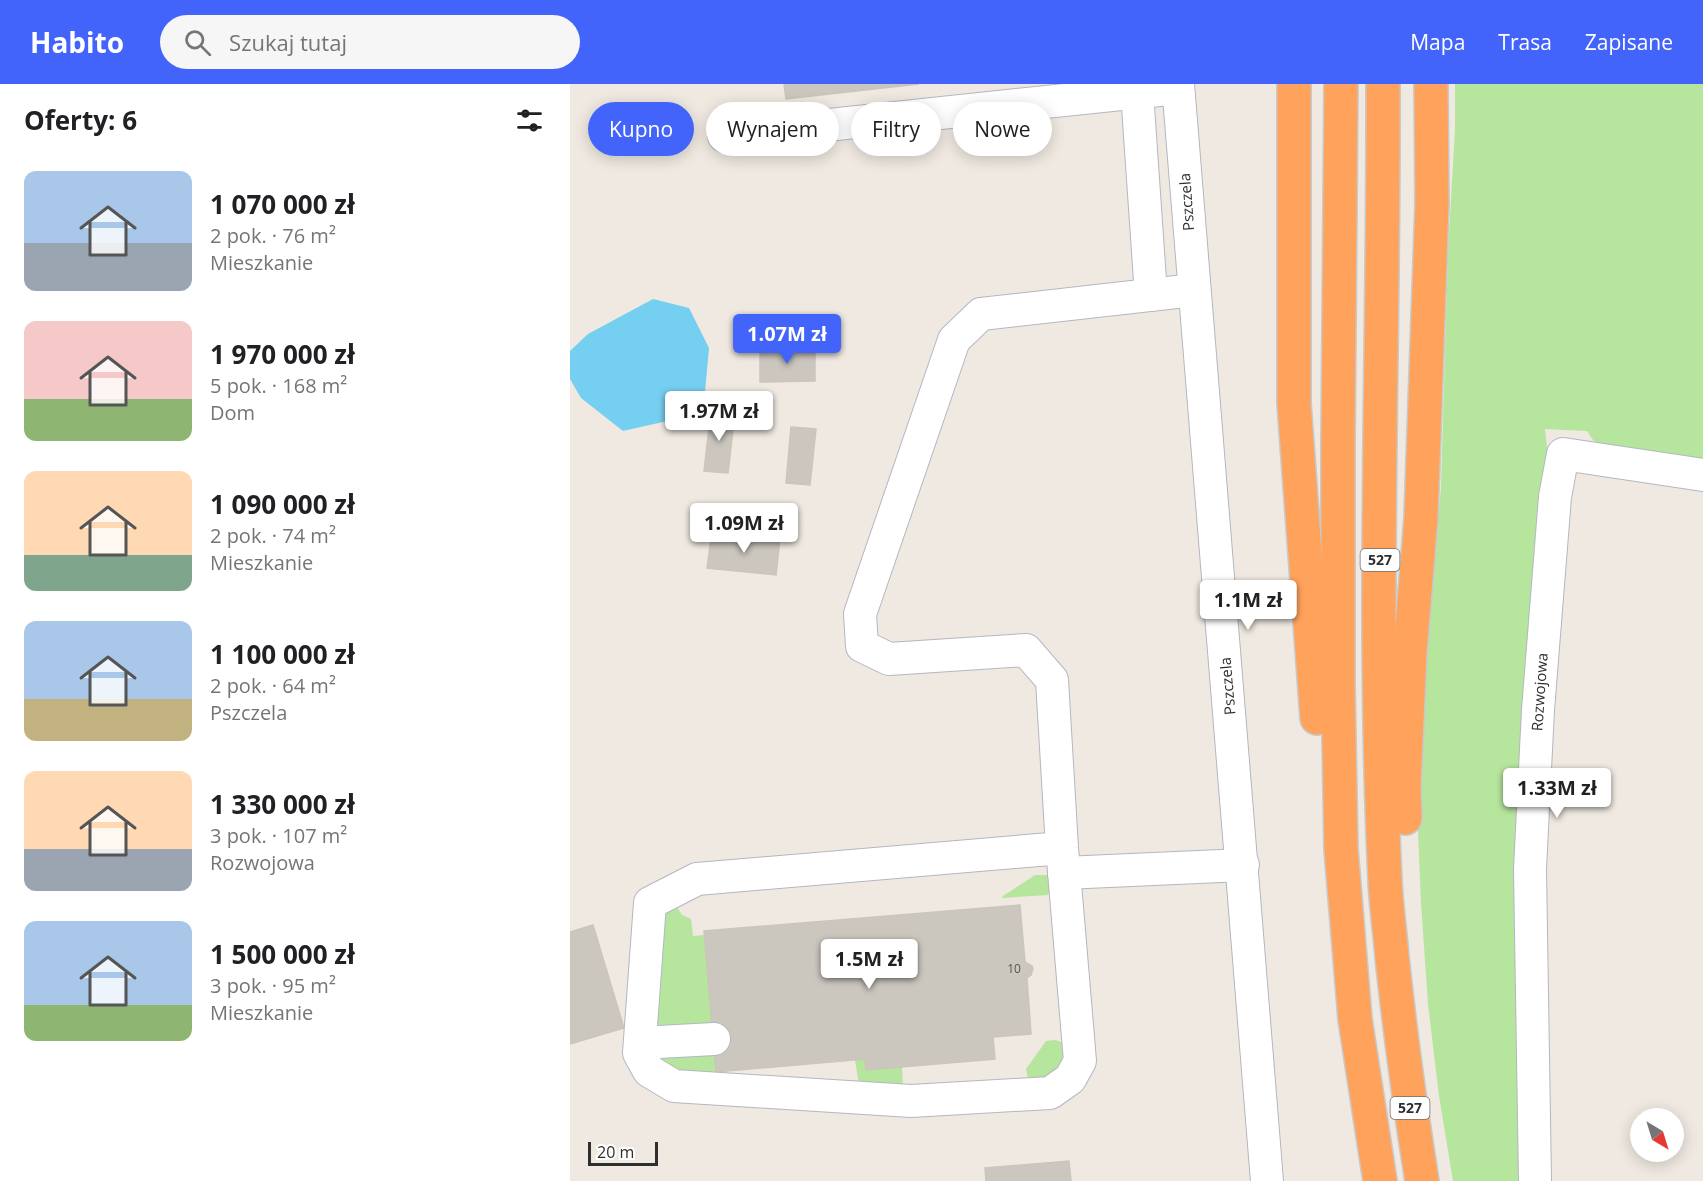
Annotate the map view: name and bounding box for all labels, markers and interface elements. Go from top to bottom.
search box [160,15,580,69]
text: Habito [30,23,124,61]
icon: search [181,26,214,59]
text: Szukaj tutaj [229,27,347,57]
text: Mapa [1410,28,1465,56]
text: Trasa [1498,28,1552,56]
text: Zapisane [1585,28,1673,56]
text: Oferty: 6 [24,102,137,138]
chip: Kupno [588,102,694,156]
chip: Wynajem [706,102,839,156]
chip: Filtry [851,102,941,156]
chip: Nowe [953,102,1052,156]
icon: filters [513,104,546,137]
street label: Pszczela [1174,172,1198,232]
text: 1 070 000 zł [210,186,355,222]
icon: home [72,195,144,267]
text: 2 pok. · 76 m² [210,222,336,249]
text: Mieszkanie [210,249,313,276]
pin: 1.07M zł [725,314,849,365]
text: 1.07M zł [747,320,827,347]
text: 1 970 000 zł [210,336,355,372]
icon: home [72,345,144,417]
text: 5 pok. · 168 m² [210,372,347,399]
pin: 1.97M zł [657,391,781,442]
text: 1.97M zł [679,397,759,424]
text: Dom [210,399,255,426]
text: 1 090 000 zł [210,486,355,522]
icon: home [72,495,144,567]
pin: 1.09M zł [682,503,806,554]
text: 1.09M zł [704,509,784,536]
text: 2 pok. · 74 m² [210,522,336,549]
text: Mieszkanie [210,549,313,576]
road number: 527 [1360,549,1400,571]
pin: 1.1M zł [1193,580,1303,631]
text: 1.1M zł [1214,586,1282,613]
text: 1 100 000 zł [210,636,355,672]
icon: home [72,645,144,717]
street label: Rozwojowa [1526,652,1552,732]
street label: Pszczela [1215,656,1239,716]
text: 2 pok. · 64 m² [210,672,336,699]
text: Pszczela [210,699,287,726]
pin: 1.33M zł [1495,768,1619,819]
text: 1.33M zł [1517,774,1597,801]
text: 1 330 000 zł [210,786,355,822]
icon: home [72,795,144,867]
text: 3 pok. · 107 m² [210,822,347,849]
text: Rozwojowa [210,849,315,876]
text: 1 500 000 zł [210,936,355,972]
pin: 1.5M zł [814,939,924,990]
icon: home [72,945,144,1017]
text: 1.5M zł [835,945,903,972]
house number: 10 [1007,960,1021,977]
text: 3 pok. · 95 m² [210,972,336,999]
text: Mieszkanie [210,999,313,1026]
road number: 527 [1390,1097,1430,1119]
north arrow [1630,1108,1684,1162]
map controls [1630,1108,1684,1162]
scale bar [588,1139,658,1166]
text: 20 m [597,1141,634,1163]

